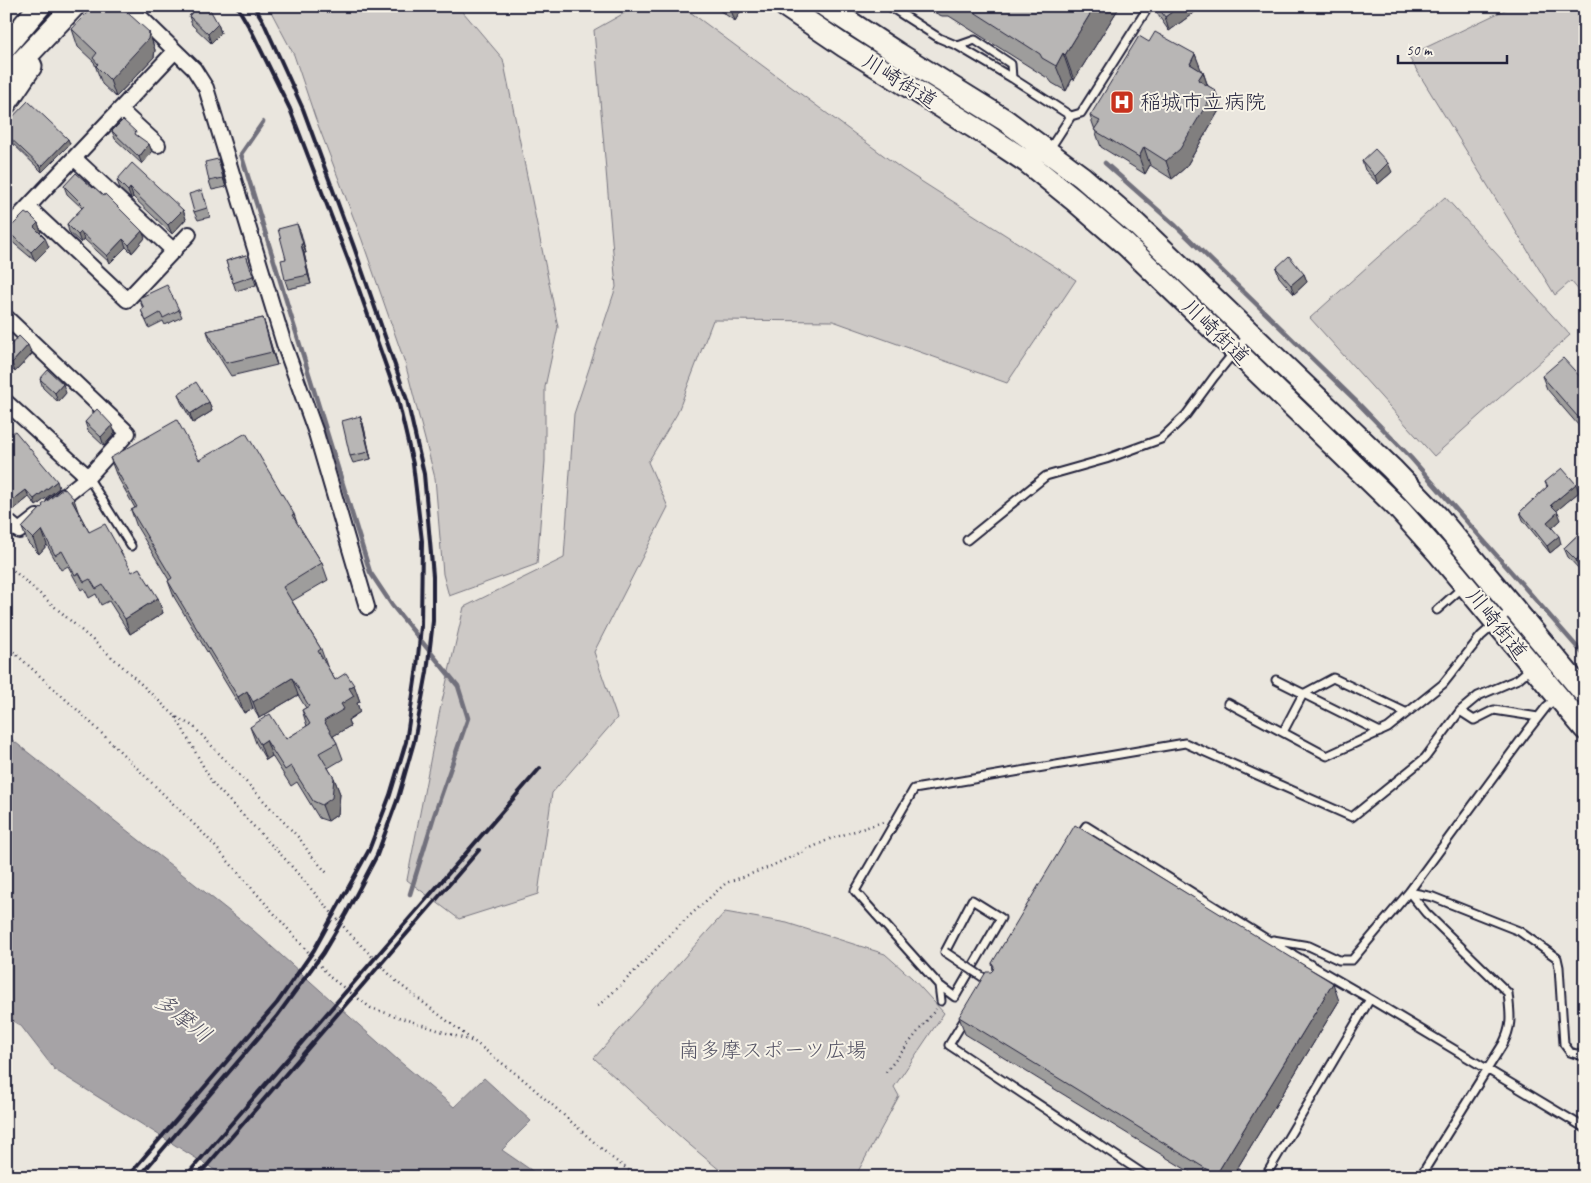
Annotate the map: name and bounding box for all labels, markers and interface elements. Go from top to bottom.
scale bar [1398,32,1507,64]
text: 50 m [1406,41,1433,60]
street label: 川崎街道 [857,48,943,114]
hospital icon: 稲城市立病院 [1109,89,1135,115]
place label: 稲城市立病院 [1140,89,1266,115]
street label: 川崎街道 [1177,293,1255,371]
street label: 川崎街道 [1460,583,1534,665]
water label: 多摩川 [148,987,218,1049]
park label: 南多摩スポーツ広場 [679,1037,867,1063]

